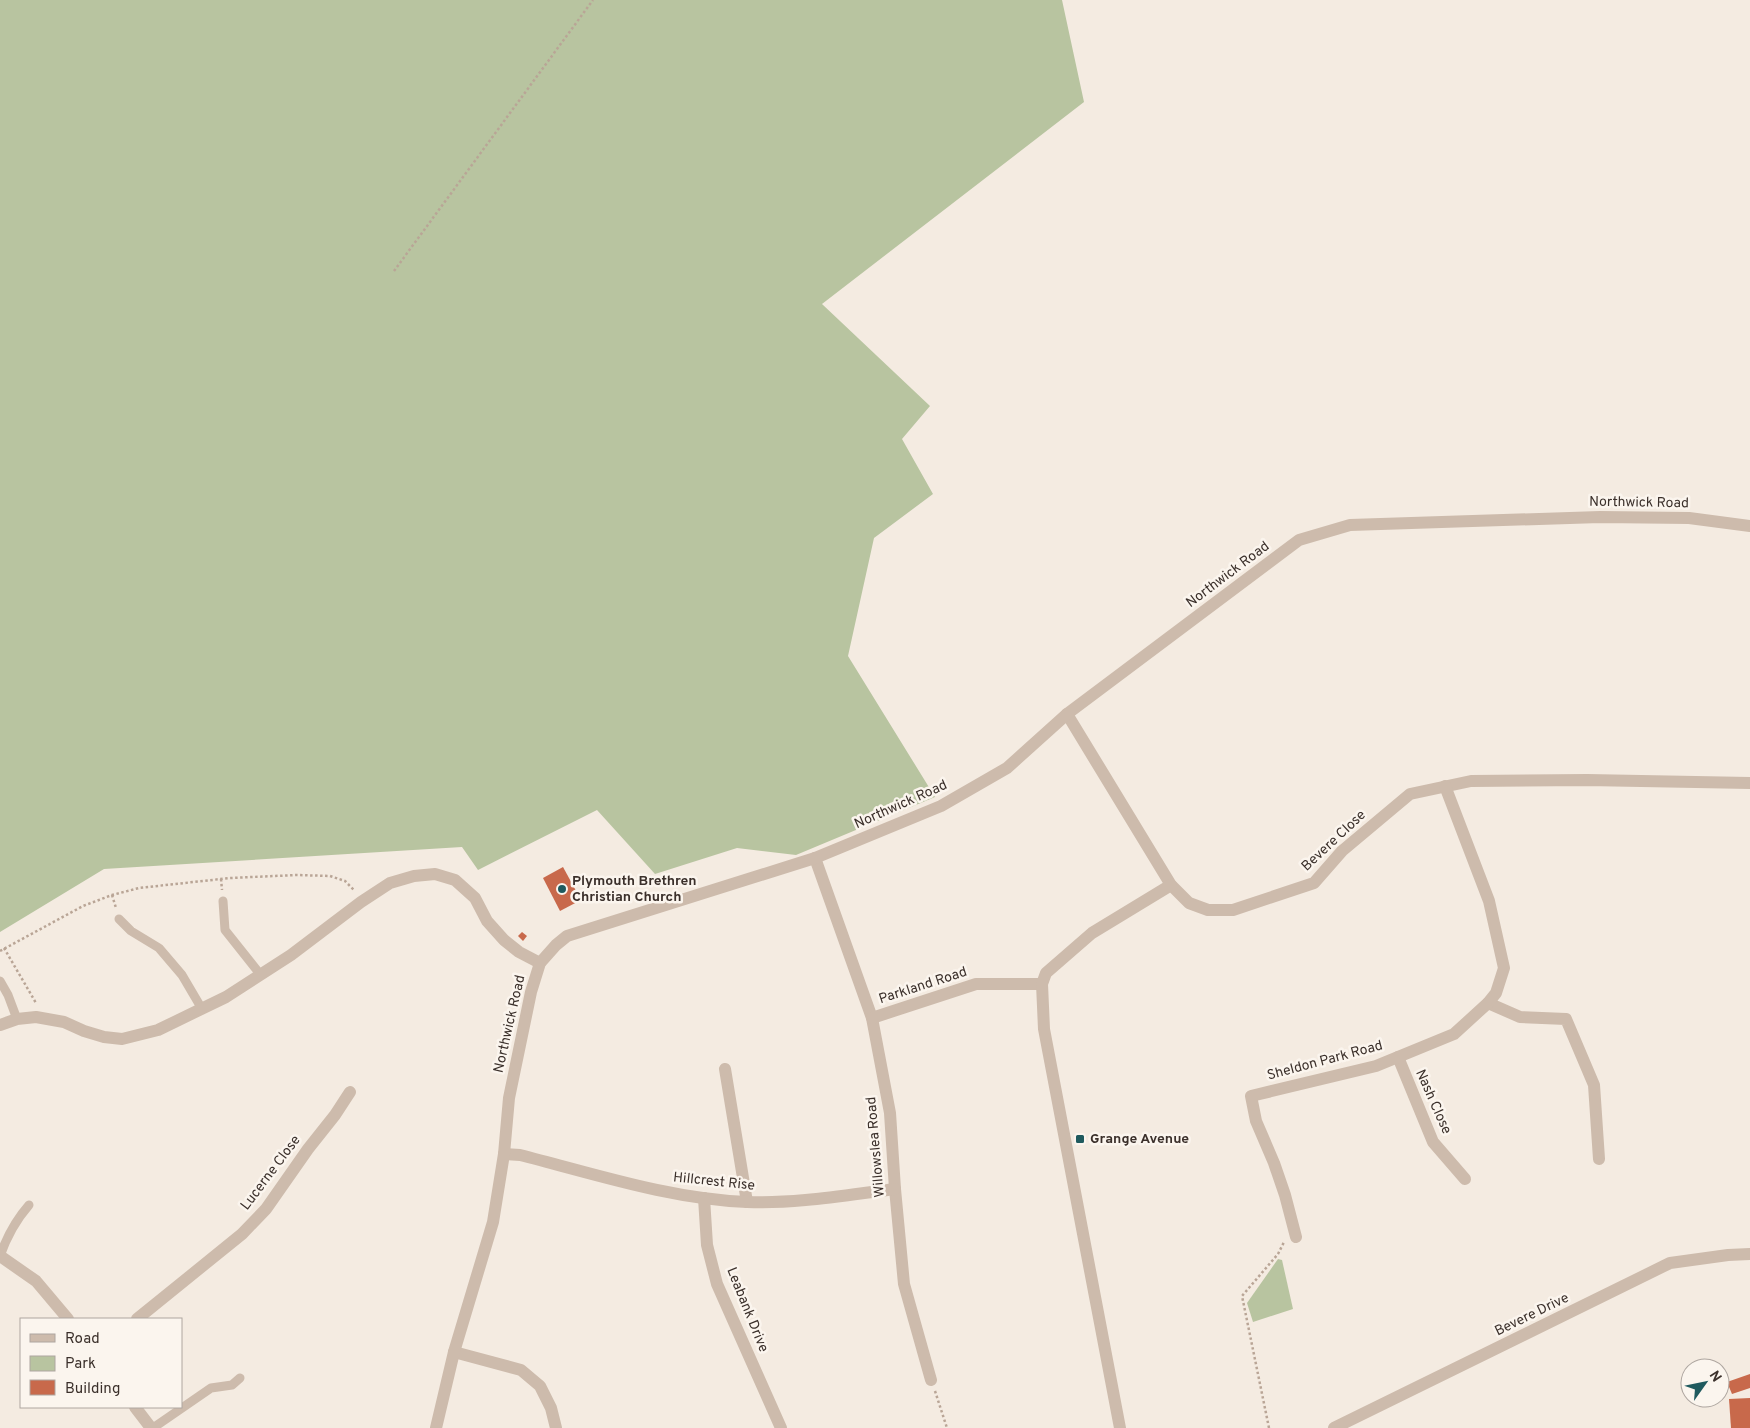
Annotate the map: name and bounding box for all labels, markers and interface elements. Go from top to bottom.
street label: Northwick Road [1589,494,1689,512]
street label: Northwick Road [1183,538,1273,612]
street label: Northwick Road [852,777,950,833]
street label: Bevere Close [1298,807,1370,875]
place label: Plymouth Brethren Christian Church [572,873,697,906]
marker: Plymouth Brethren Christian Church [556,883,568,895]
street label: Parkland Road [877,964,969,1008]
street label: Northwick Road [490,973,530,1075]
street label: Sheldon Park Road [1265,1037,1385,1085]
street label: Nash Close [1411,1067,1455,1137]
street label: Willowslea Road [863,1096,889,1198]
place label: Grange Avenue [1090,1131,1189,1148]
street label: Lucerne Close [237,1132,305,1214]
marker: Grange Avenue [1074,1133,1086,1145]
street label: Hillcrest Rise [672,1169,756,1195]
street label: Leabank Drive [722,1265,772,1355]
street label: Bevere Drive [1492,1290,1572,1340]
legend [20,1318,182,1408]
text: Road [65,1330,100,1349]
text: Park [65,1355,96,1374]
north arrow [1680,1358,1730,1408]
text: N [1705,1368,1725,1386]
text: Building [65,1380,120,1399]

